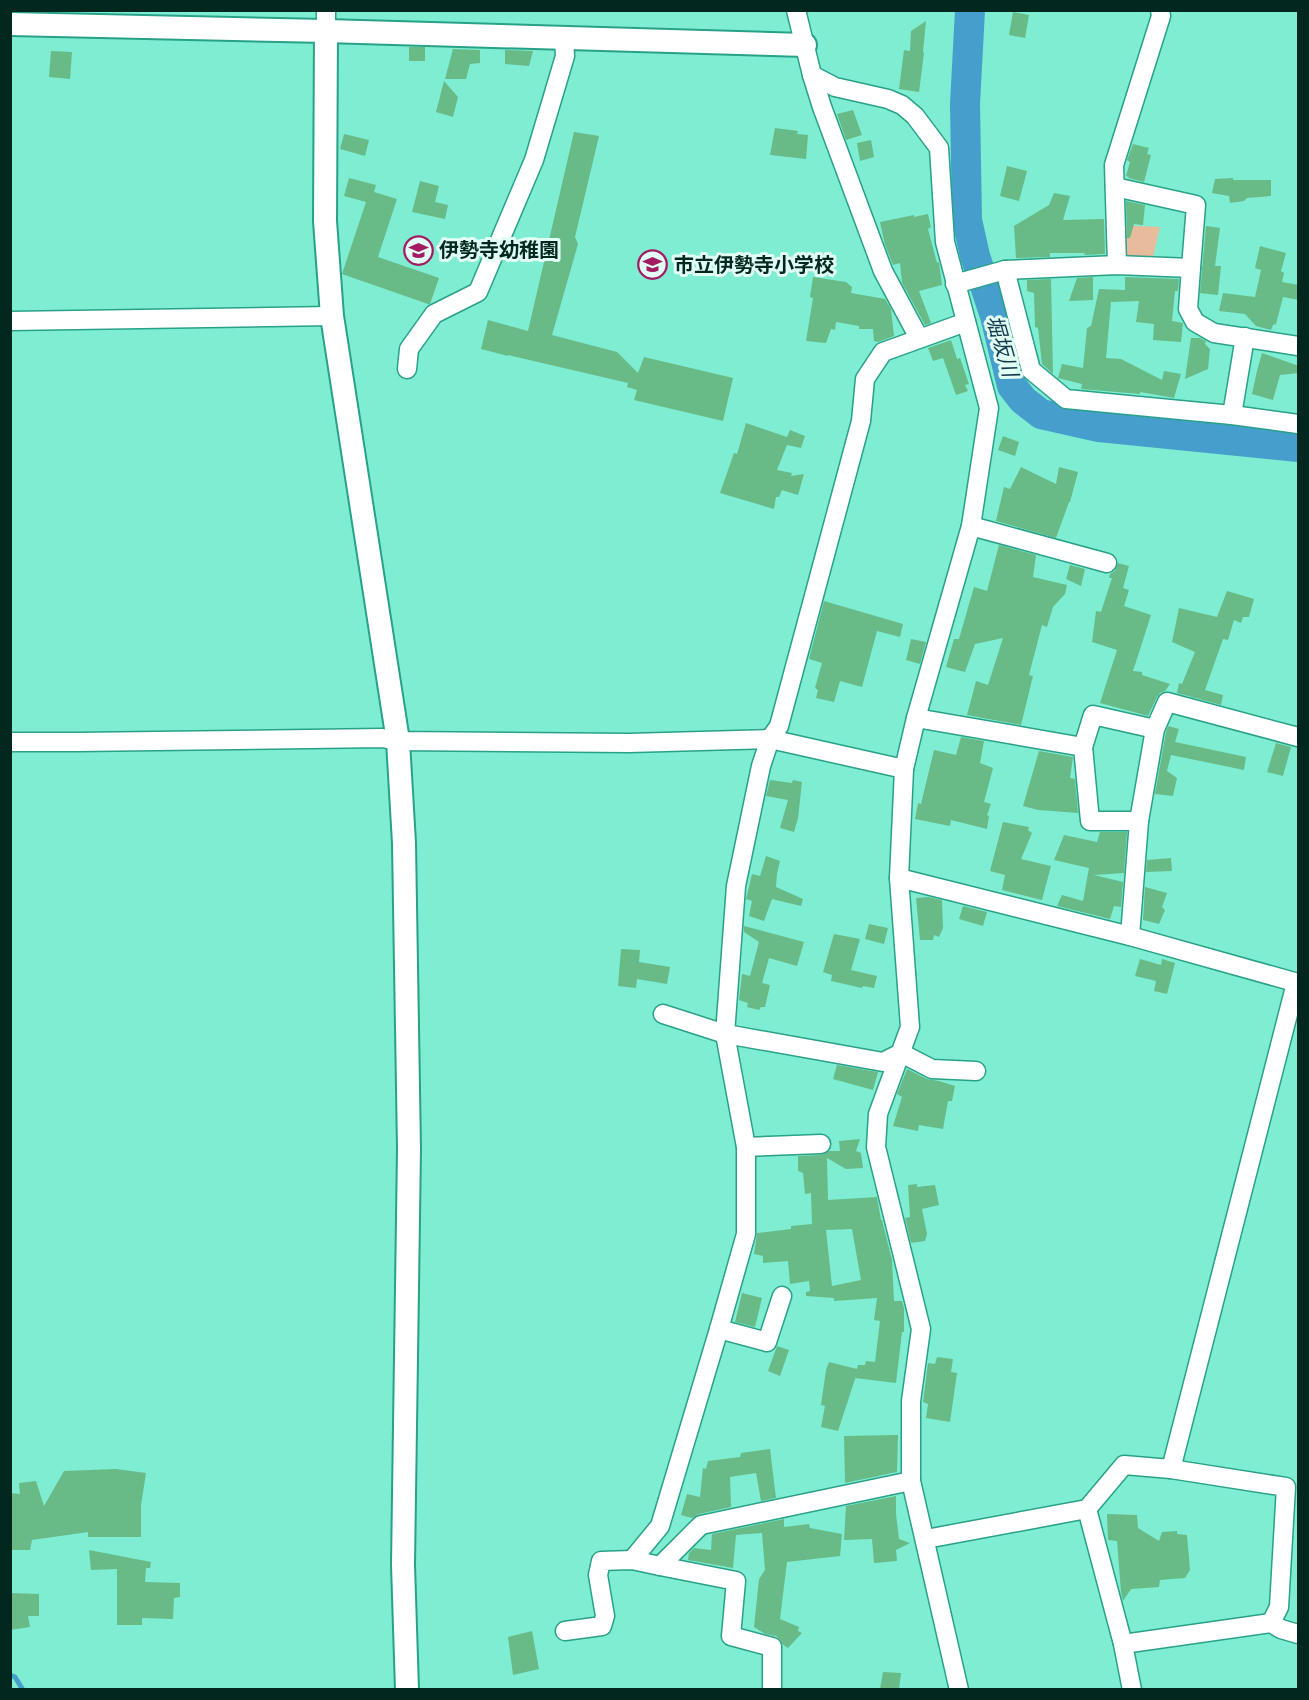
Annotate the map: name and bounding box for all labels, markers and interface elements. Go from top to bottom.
school or university icon: 伊勢寺幼稚園 [402,234,434,266]
place label: 伊勢寺幼稚園 [439,238,559,262]
school or university icon: 市立伊勢寺小学校 [637,249,669,281]
place label: 市立伊勢寺小学校 [674,253,834,277]
water label: 堀坂川 [982,312,1023,382]

